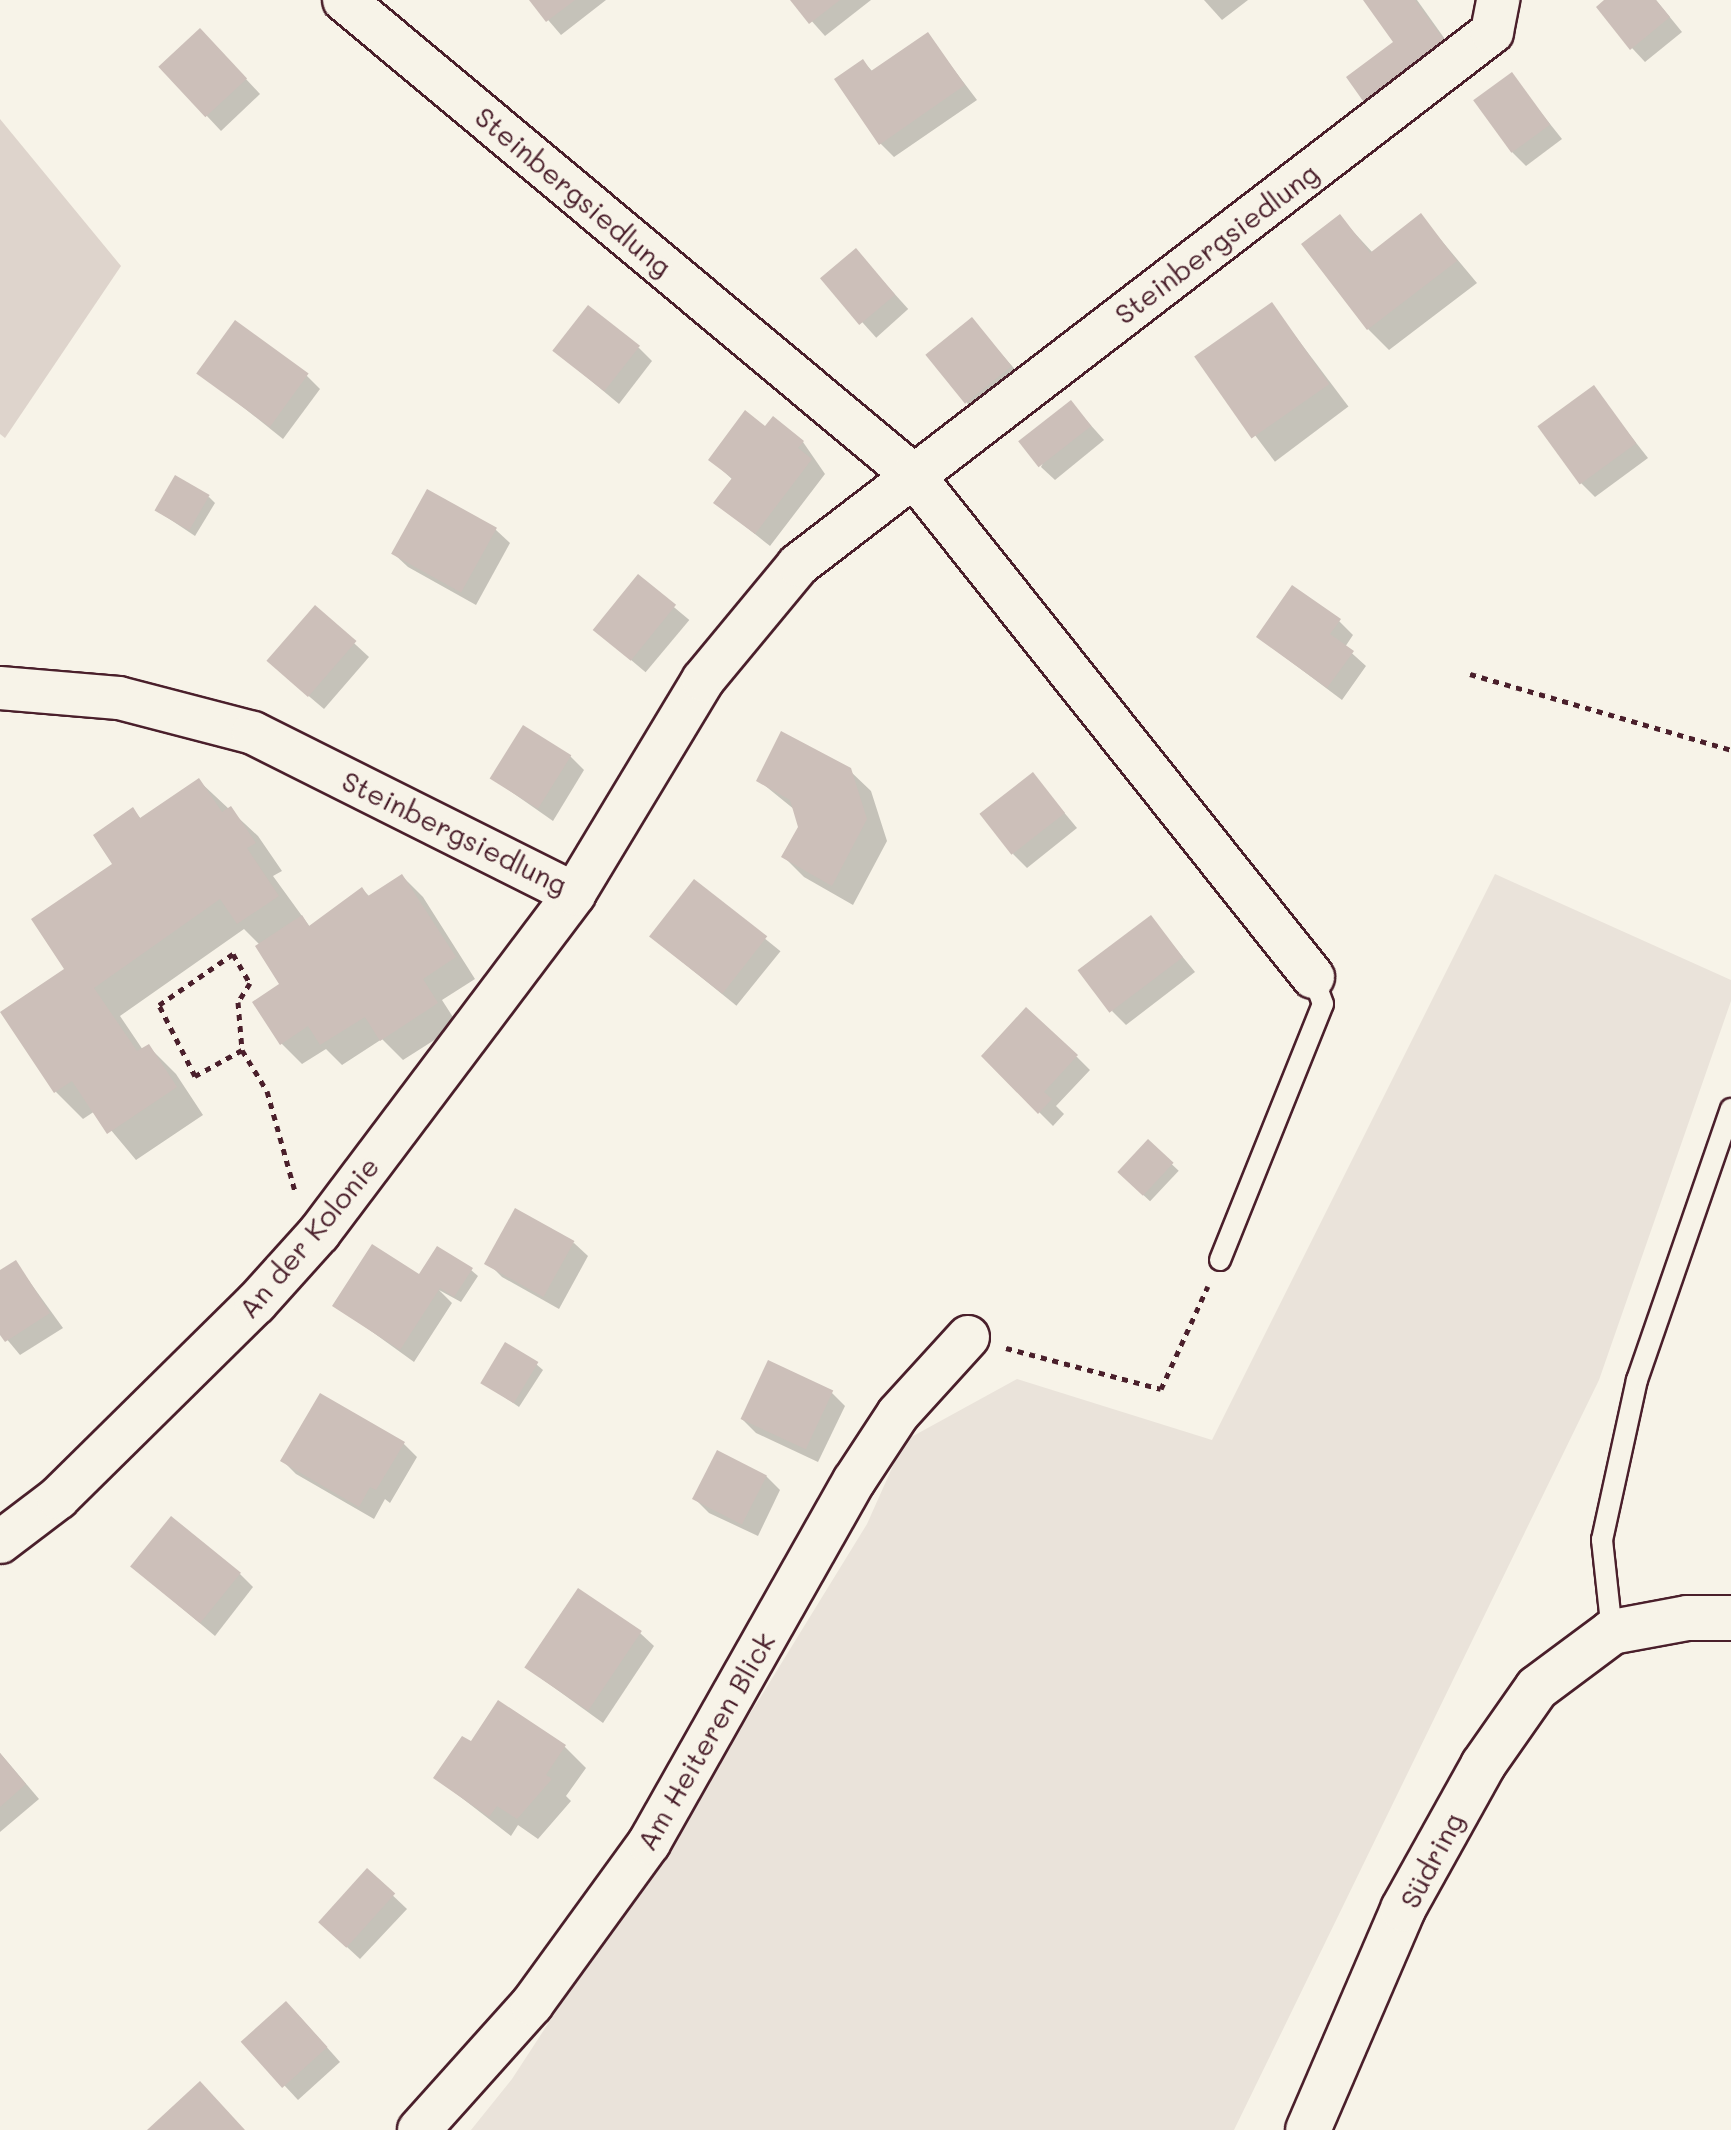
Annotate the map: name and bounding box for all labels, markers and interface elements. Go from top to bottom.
street label: Steinbergsiedlung [469,99,679,283]
street label: Steinbergsiedlung [1108,155,1324,331]
street label: Steinbergsiedlung [337,763,573,901]
street label: An der Kolonie [231,1149,385,1325]
street label: Am Heiteren Blick [629,1626,781,1856]
street label: Südring [1392,1807,1470,1913]

